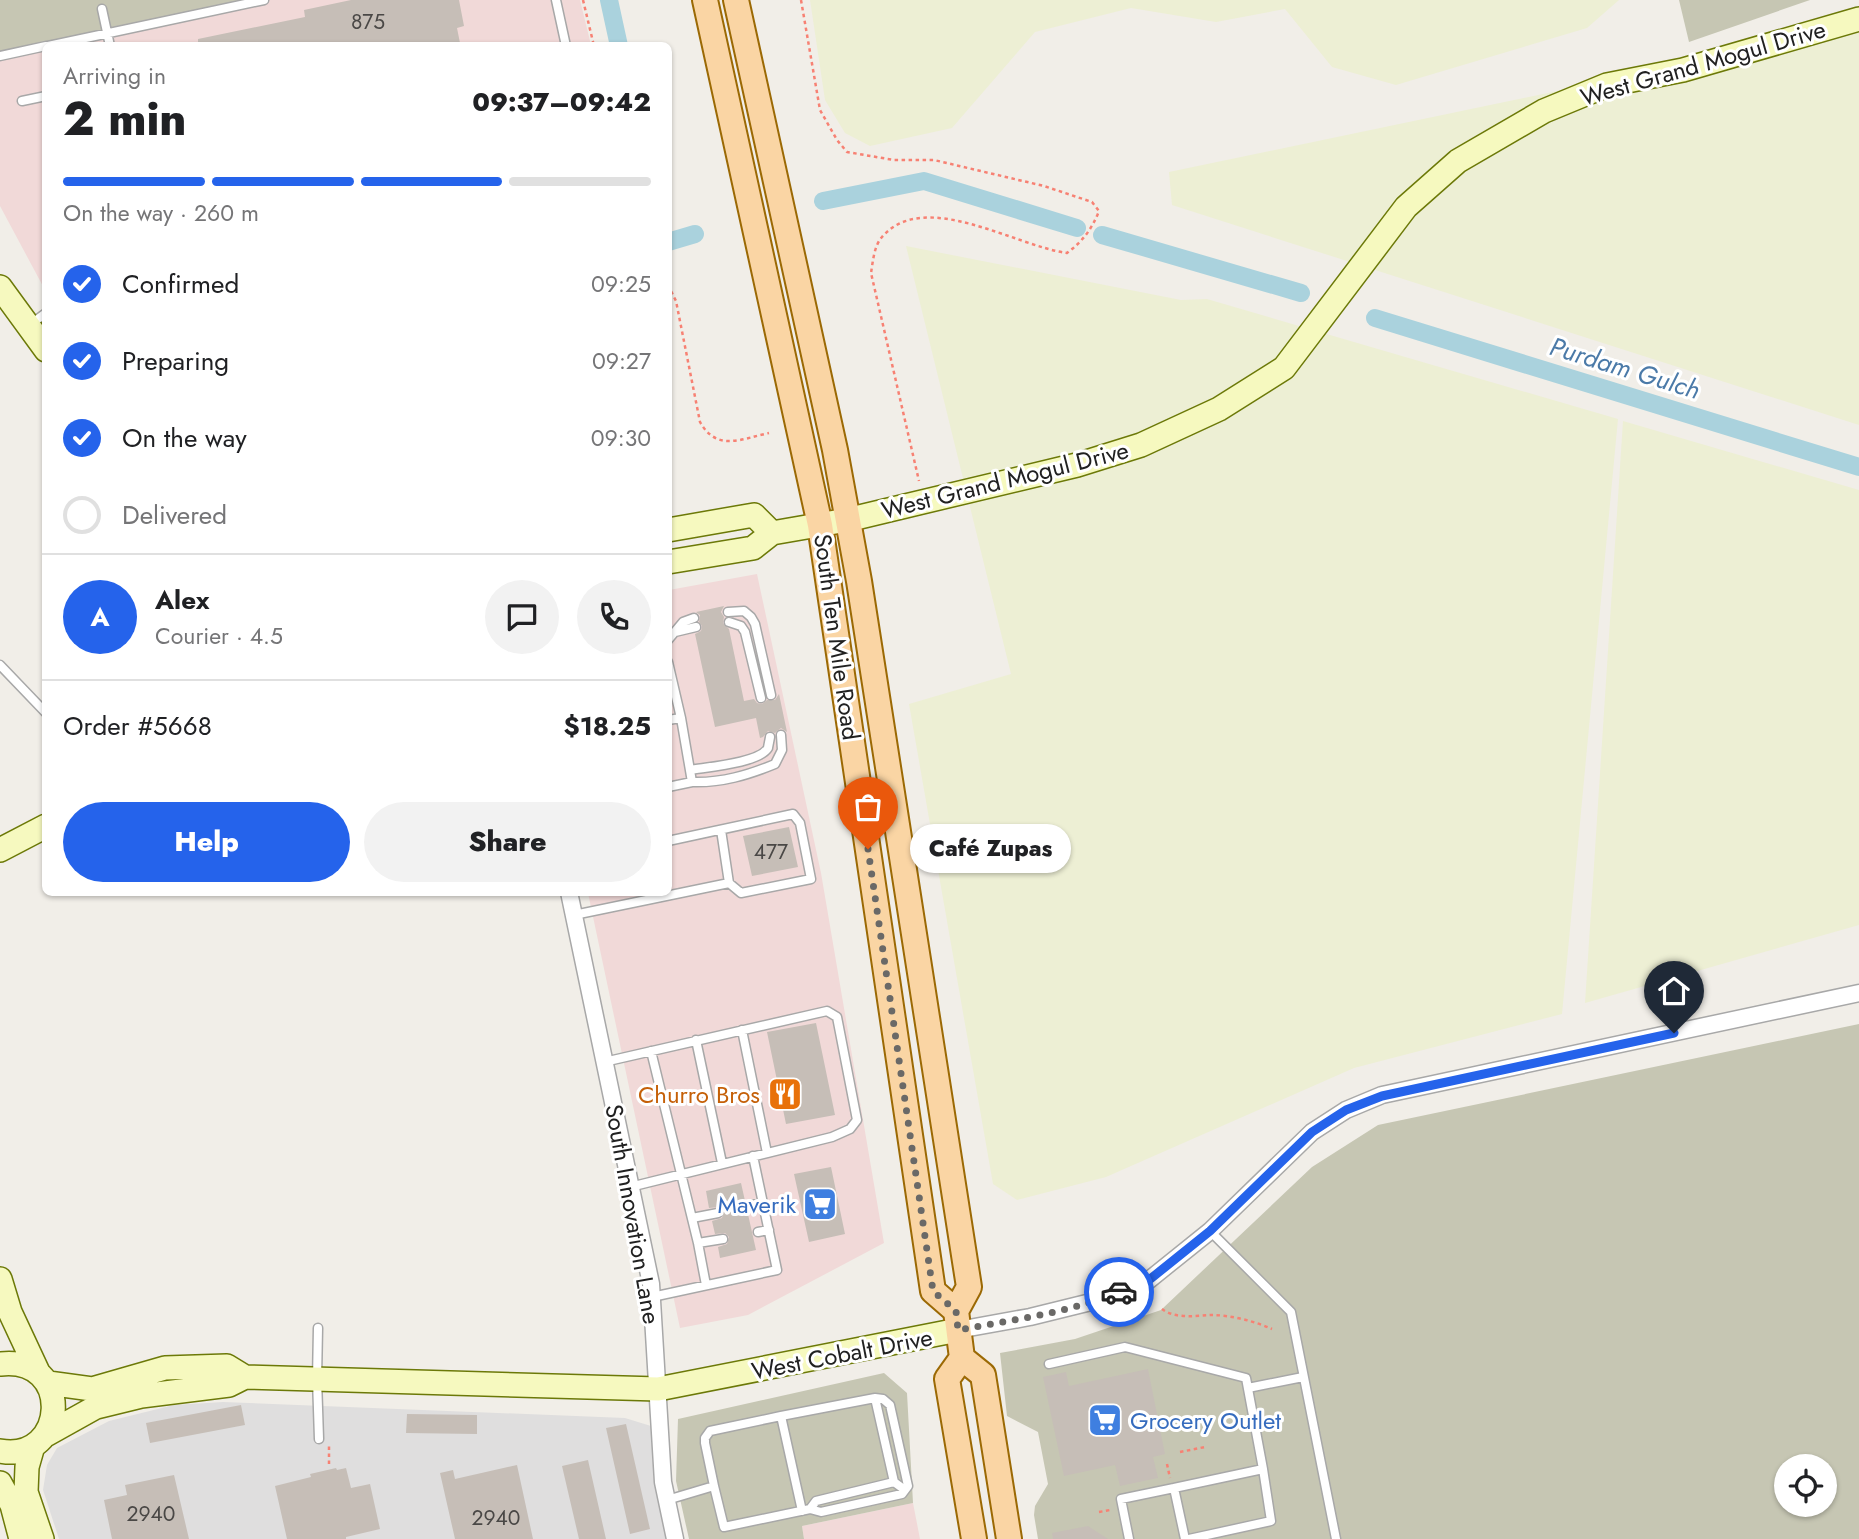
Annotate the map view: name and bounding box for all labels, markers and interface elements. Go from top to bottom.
house number: 875 [351,7,385,37]
street label: West Grand Mogul Drive [1576,11,1830,115]
text: Arriving in [63,59,166,93]
text: 09:37–09:42 [472,83,651,121]
text: 2 min [63,86,187,152]
text: On the way · 260 m [63,196,259,230]
icon: check [63,265,101,303]
text: Confirmed [122,265,239,303]
text: 09:25 [591,267,651,301]
water label: Purdam Gulch [1545,327,1705,409]
icon: check [63,342,101,380]
text: Preparing [122,342,229,380]
text: 09:27 [592,344,651,378]
icon: check [63,419,101,457]
text: On the way [122,419,247,457]
text: 09:30 [591,421,651,455]
street label: West Grand Mogul Drive [878,432,1132,528]
text: Delivered [122,496,227,534]
street label: South Ten Mile Road [805,532,869,742]
button: chat [485,580,559,654]
button: phone [577,580,651,654]
text: Alex [155,581,209,619]
text: A [90,598,110,636]
text: Courier · 4.5 [155,619,283,653]
text: Order #5668 [63,707,212,745]
text: $18.25 [563,707,651,745]
pin [838,777,898,849]
icon: bag [849,788,887,826]
button: Help [63,802,350,882]
button: Share [364,802,651,882]
callout: Café Zupas [910,824,1071,874]
text: Café Zupas [929,831,1052,865]
house number: 477 [754,837,788,867]
pin [1644,961,1704,1033]
icon: home [1655,972,1693,1010]
restaurant icon: Churro Bros [766,1075,804,1113]
place label: Churro Bros [638,1077,760,1112]
street label: South Innovation Lane [596,1101,670,1327]
supermarket icon: Maverik [801,1185,839,1223]
place label: Maverik [718,1187,796,1222]
courier [1084,1257,1154,1327]
icon: car [1100,1273,1138,1311]
street label: West Cobalt Drive [749,1319,935,1389]
supermarket icon: Grocery Outlet [1086,1401,1124,1439]
place label: Grocery Outlet [1130,1403,1281,1438]
map controls [1774,1454,1837,1517]
button: locate [1774,1454,1837,1517]
house number: 2940 [127,1499,175,1529]
house number: 2940 [472,1503,520,1533]

